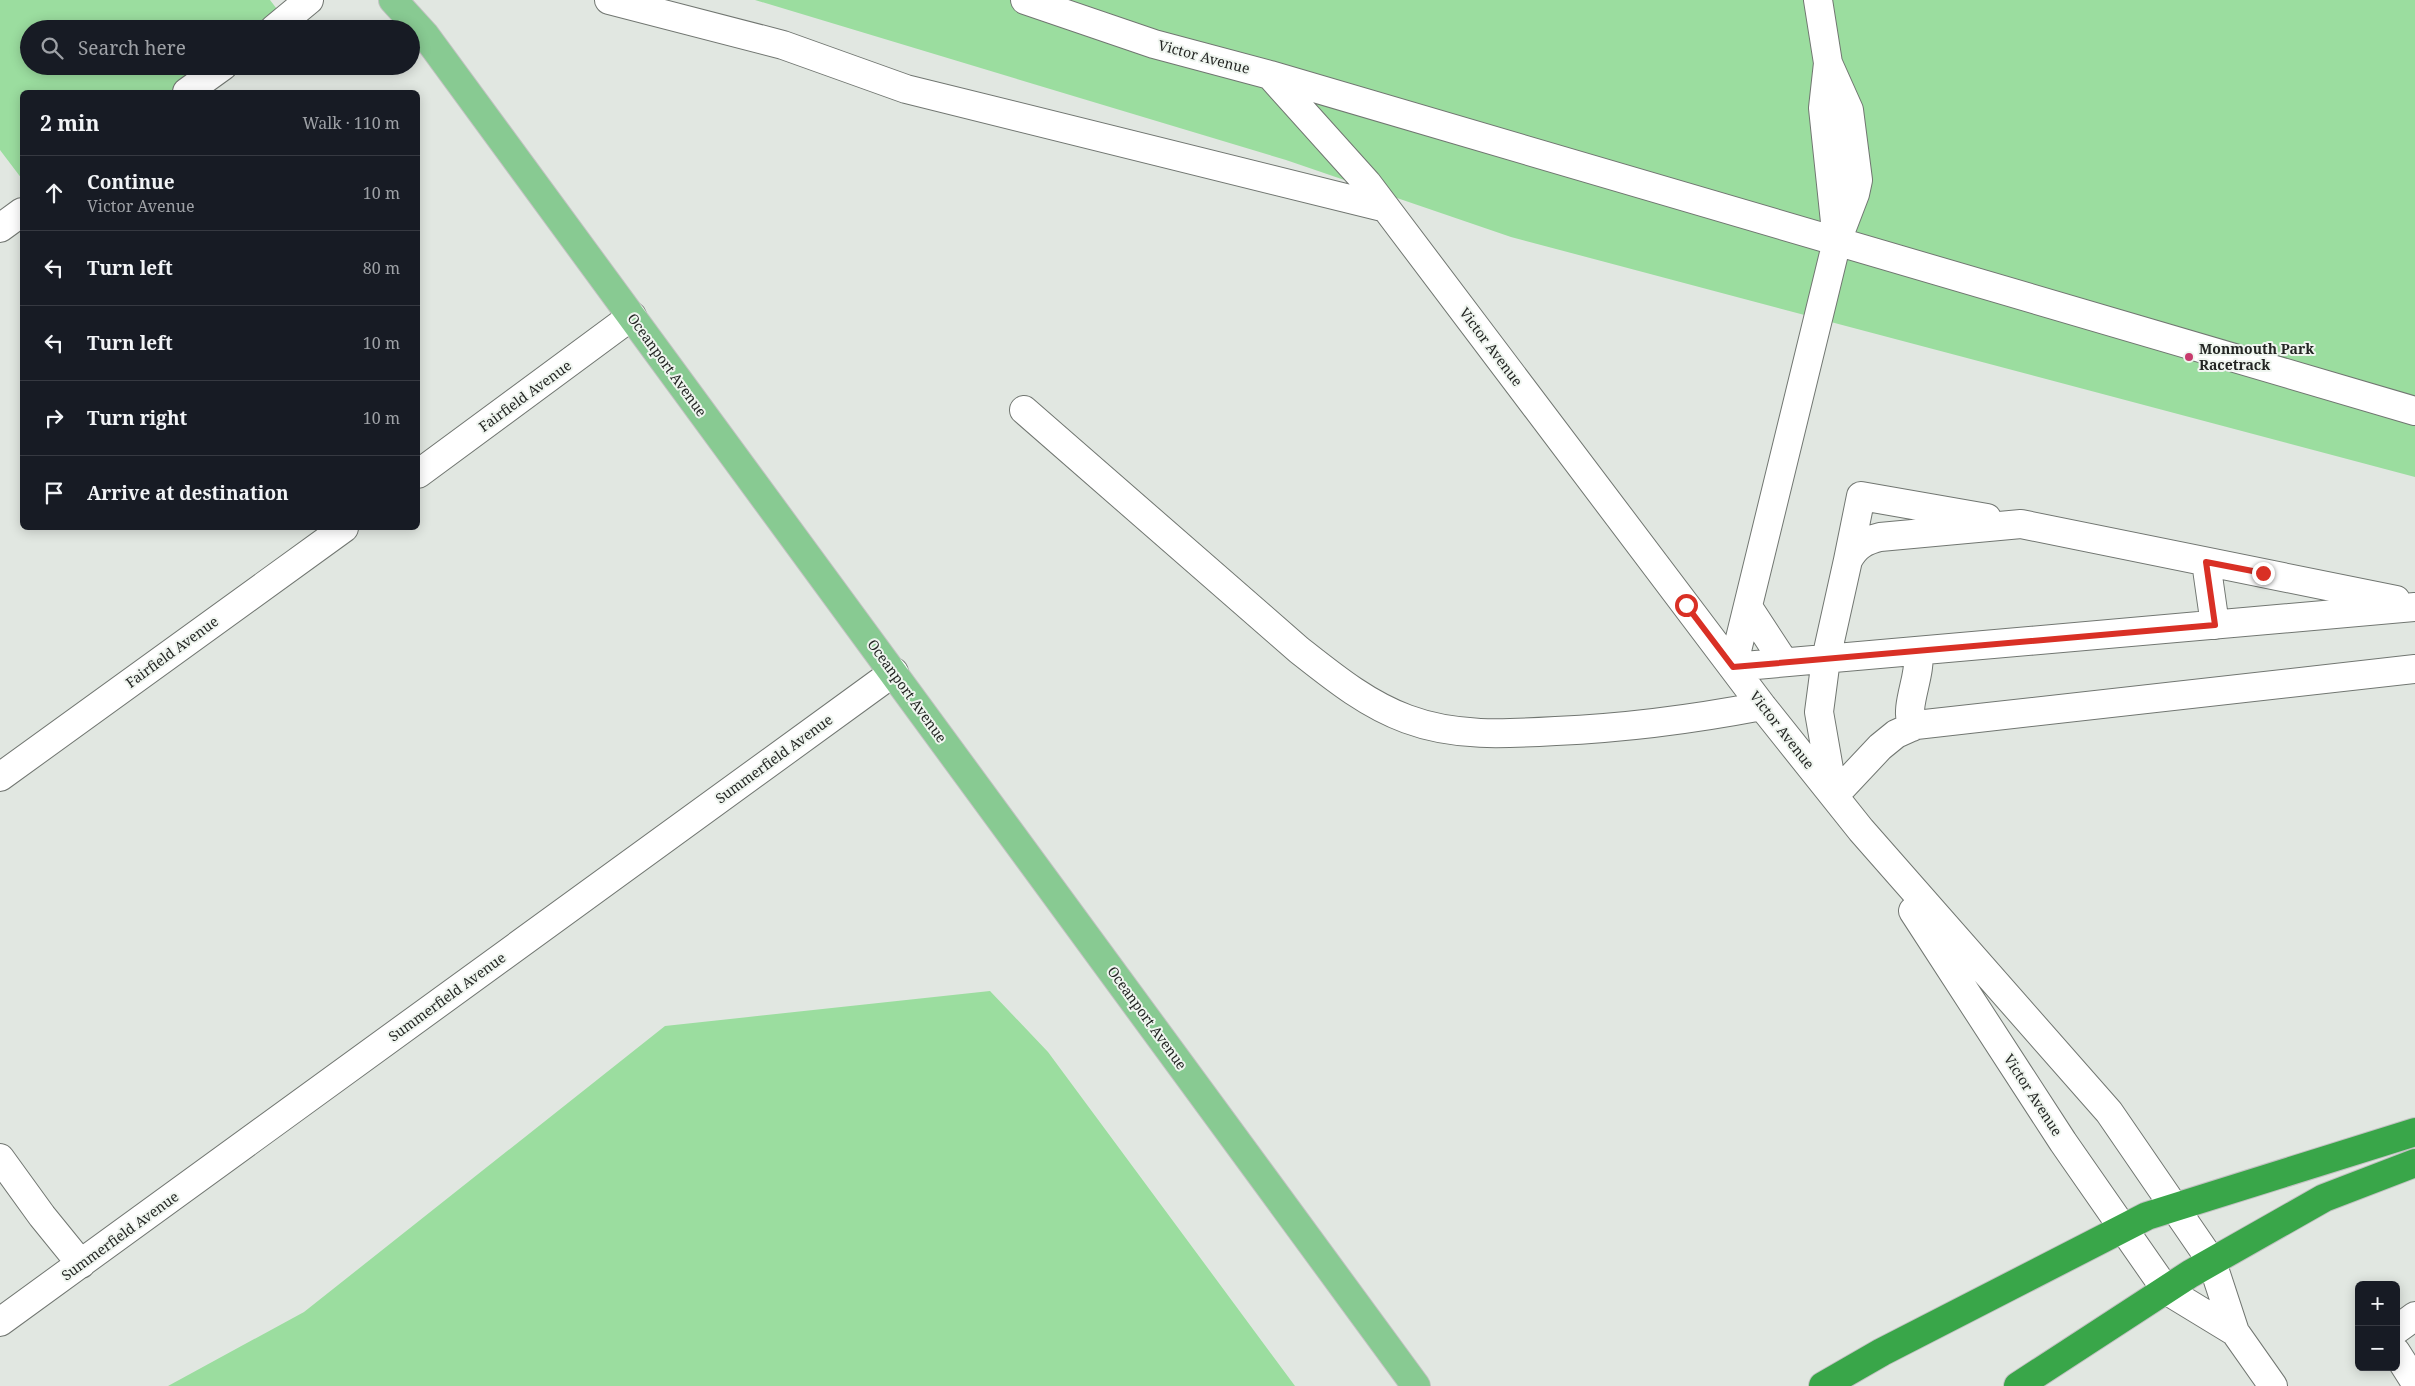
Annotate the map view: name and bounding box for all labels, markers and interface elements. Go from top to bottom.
search box [20,20,420,75]
icon: search [38,34,66,62]
text: Search here [78,35,186,61]
street label: Victor Avenue [1156,35,1252,78]
text: 2 min [40,109,99,137]
text: Walk · 110 m [303,112,400,134]
text: Continue [87,169,175,195]
icon: ahead [40,179,68,207]
text: 10 m [363,182,400,204]
text: Victor Avenue [87,195,195,217]
icon: left [40,254,68,282]
text: Turn left [87,255,173,281]
text: 80 m [363,257,400,279]
street label: Victor Avenue [1455,303,1527,390]
street label: Oceanport Avenue [623,309,711,420]
icon: left [40,329,68,357]
text: Turn left [87,330,173,356]
text: 10 m [363,332,400,354]
place label: Monmouth Park Racetrack [2199,339,2314,374]
marker: Monmouth Park Racetrack [2183,351,2195,363]
street label: Fairfield Avenue [475,356,575,436]
icon: right [40,404,68,432]
text: Turn right [87,405,187,431]
text: 10 m [363,407,400,429]
icon: arrive [40,479,68,507]
text: Arrive at destination [87,480,289,506]
route end [2252,562,2275,585]
route start [1675,594,1698,617]
street label: Fairfield Avenue [122,612,222,692]
street label: Oceanport Avenue [863,635,951,746]
street label: Victor Avenue [1746,687,1819,773]
street label: Summerfield Avenue [711,710,836,808]
street label: Summerfield Avenue [384,948,509,1046]
street label: Oceanport Avenue [1103,962,1191,1073]
street label: Victor Avenue [2000,1050,2067,1139]
street label: Summerfield Avenue [57,1187,182,1285]
map controls [2355,1281,2400,1371]
button: + [2355,1281,2400,1326]
button: − [2355,1326,2400,1371]

